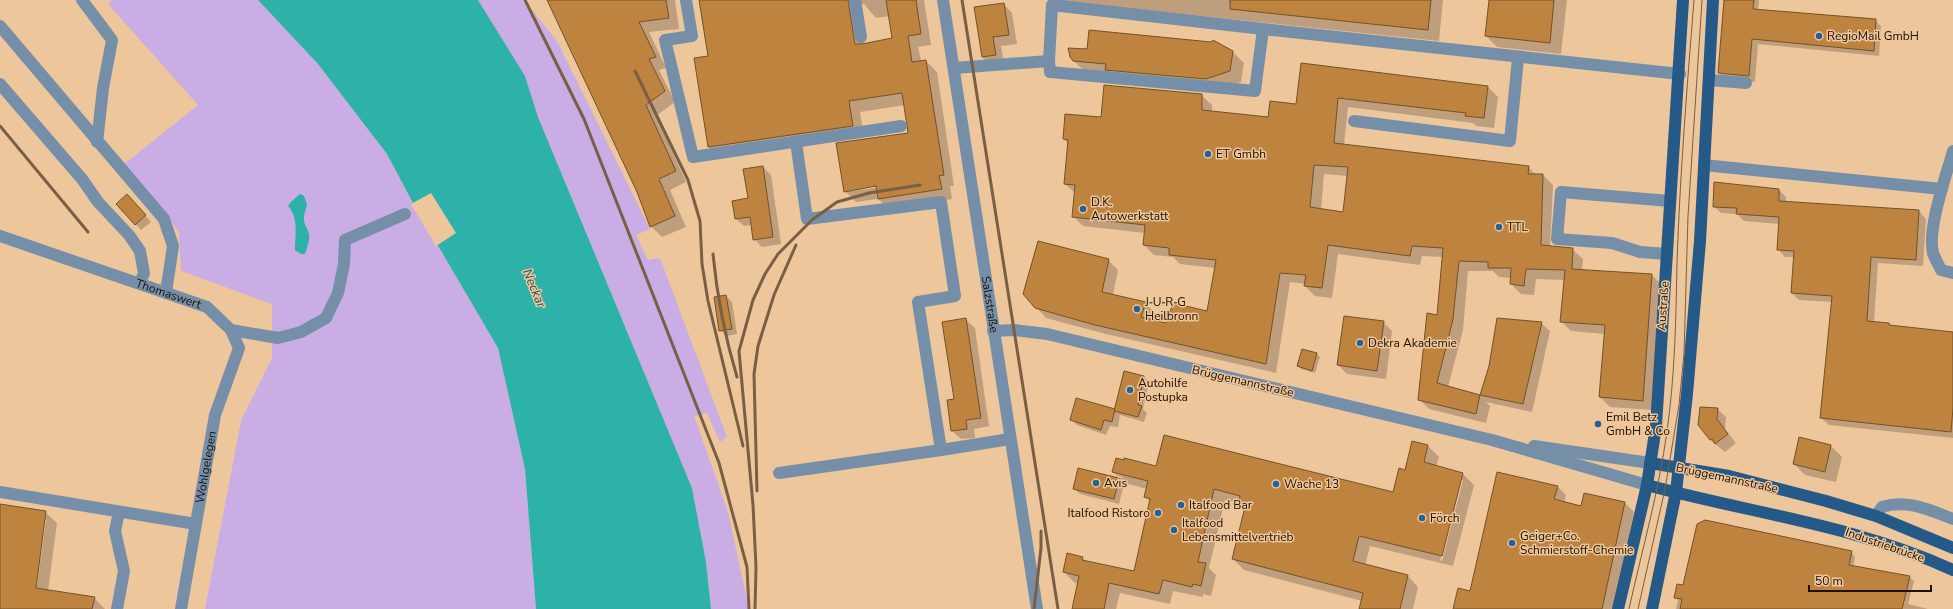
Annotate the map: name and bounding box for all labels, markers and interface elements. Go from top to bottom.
place label: RegioMail GmbH [1827,28,1919,44]
marker: RegioMail GmbH [1814,31,1824,41]
place label: ET Gmbh [1216,146,1266,162]
marker: ET Gmbh [1203,149,1213,159]
place label: D.K. Autowerkstatt [1091,194,1169,224]
marker: D.K. Autowerkstatt [1078,204,1088,214]
place label: TTL [1507,219,1529,235]
marker: TTL [1494,222,1504,232]
water label: Neckar [518,266,550,311]
street label: Thomaswert [133,275,204,313]
street label: Salzstraße [978,275,1002,334]
street label: Austraße [1653,281,1673,331]
place label: J⁃U⁃R⁃G Heilbronn [1144,294,1198,324]
marker: J⁃U⁃R⁃G Heilbronn [1132,304,1142,314]
place label: Dekra Akademie [1368,335,1457,351]
marker: Dekra Akademie [1355,338,1365,348]
street label: Brüggemannstraße [1190,361,1296,401]
place label: Autohilfe Postupka [1138,375,1188,405]
marker: Autohilfe Postupka [1125,385,1135,395]
place label: Emil Betz GmbH & Co [1606,409,1670,439]
marker: Emil Betz GmbH & Co [1593,419,1603,429]
street label: Wohlgelegen [192,430,220,505]
street label: Brüggemannstraße [1674,459,1780,497]
place label: Avis [1104,475,1127,491]
place label: Wache 13 [1284,476,1339,492]
marker: Avis [1091,478,1101,488]
marker: Wache 13 [1271,479,1281,489]
place label: Italfood Bar [1189,497,1253,513]
marker: Italfood Bar [1176,500,1186,510]
place label: Italfood Ristoro [1067,505,1150,521]
marker: Italfood Ristoro [1153,508,1163,518]
place label: Förch [1430,510,1460,526]
marker: Förch [1417,513,1427,523]
place label: Italfood Lebensmittelvertrieb [1182,515,1294,545]
street label: Industriebrücke [1843,524,1927,566]
marker: Italfood Lebensmittelvertrieb [1169,525,1179,535]
place label: Geiger+Co. Schmierstoff-Chemie [1520,528,1633,558]
marker: Geiger+Co. Schmierstoff-Chemie [1507,538,1517,548]
scale bar [1809,567,1931,593]
text: 50 m [1815,573,1843,589]

